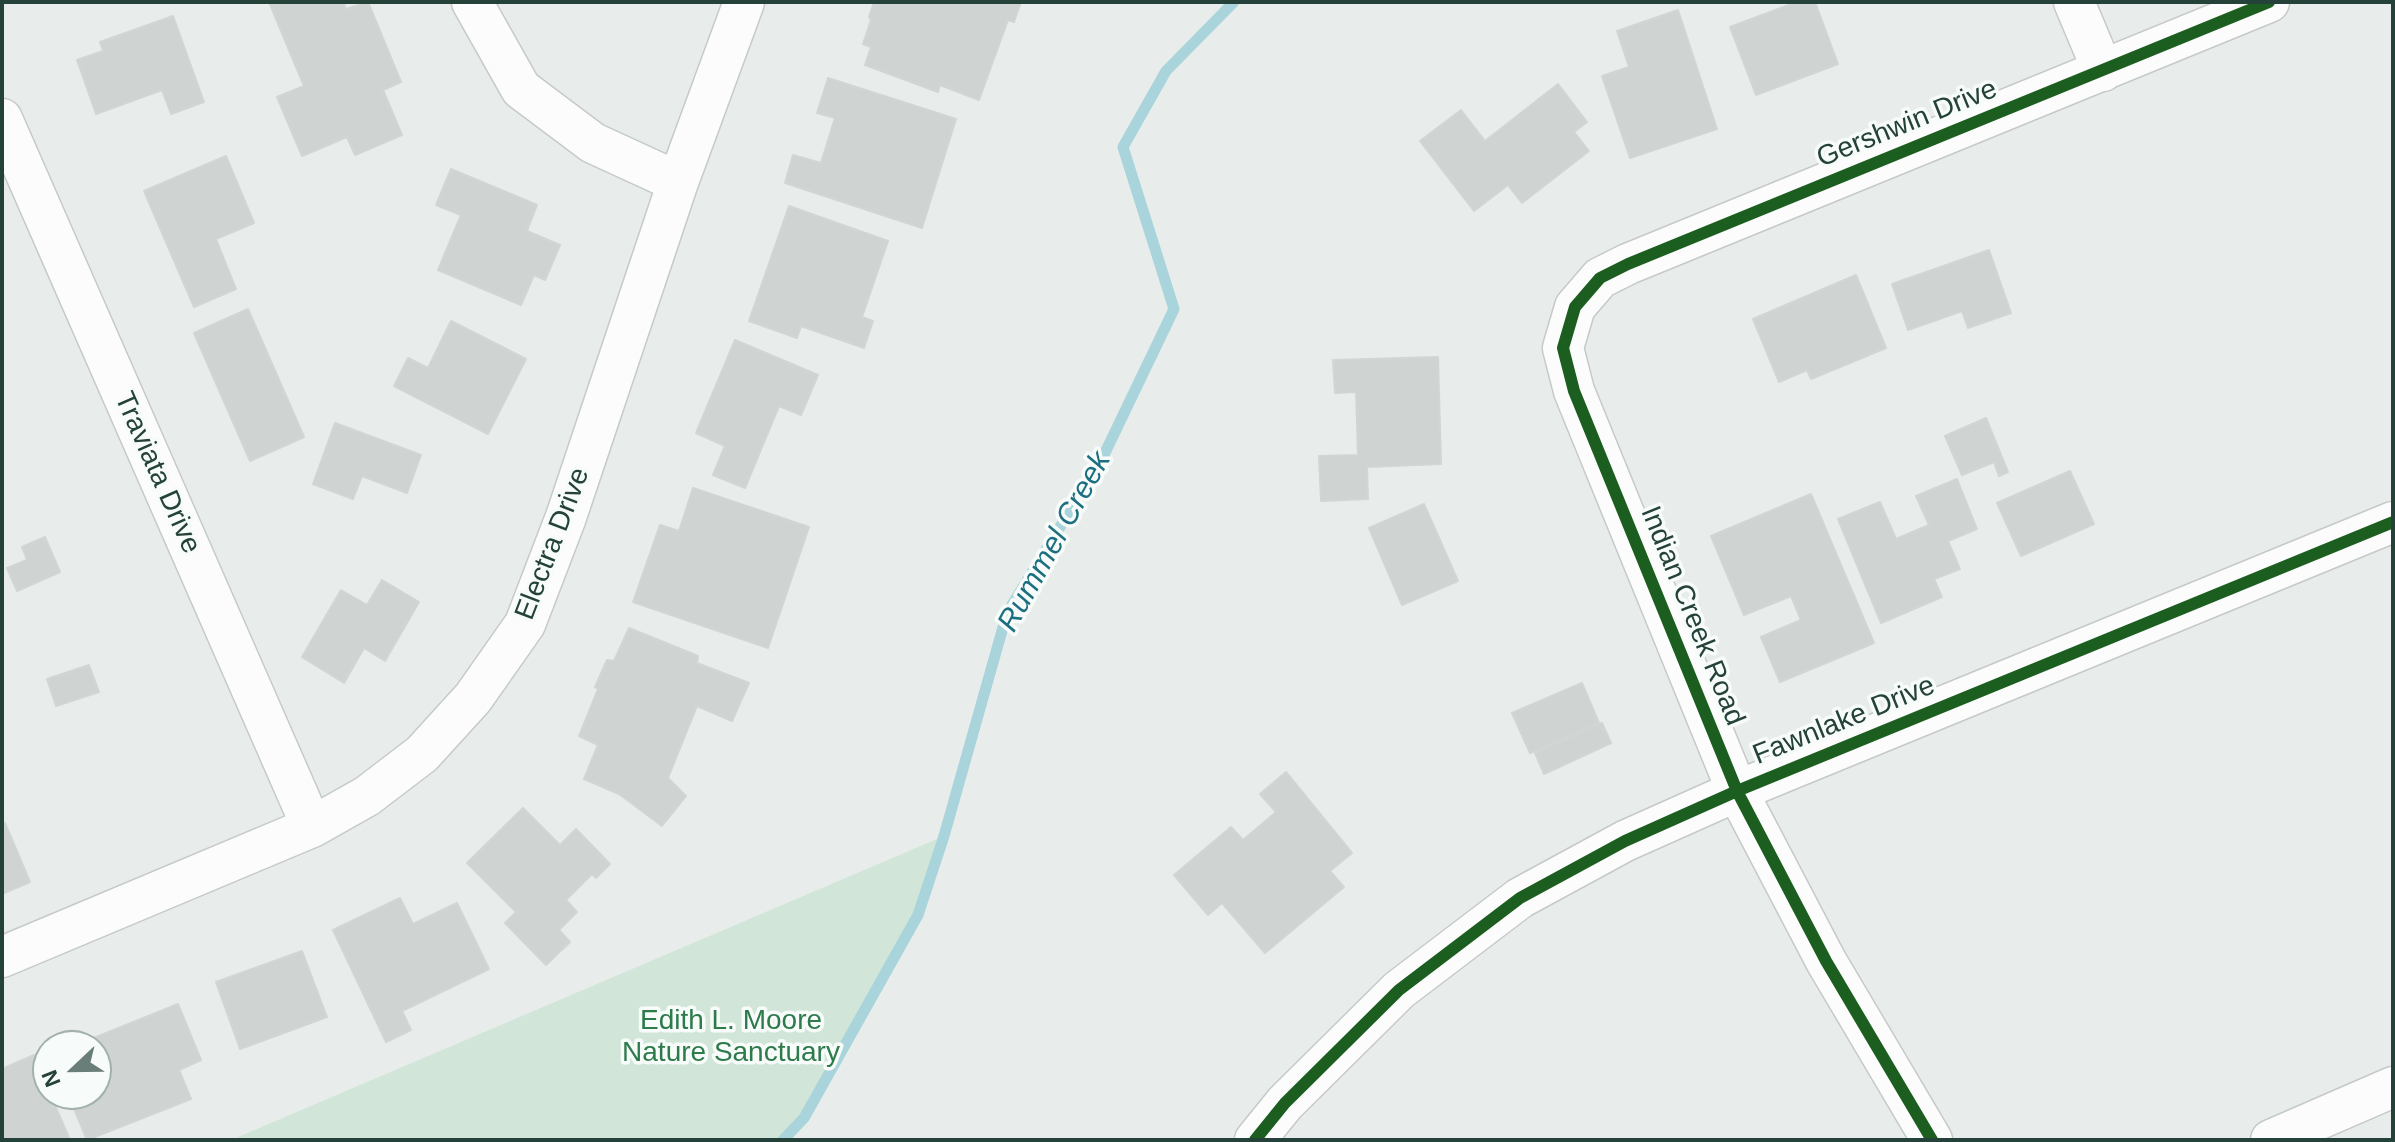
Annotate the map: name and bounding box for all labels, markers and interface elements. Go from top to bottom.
street label: Gershwin Drive [1812,73,2002,175]
street label: Traviata Drive [106,387,208,559]
water label: Rummel Creek [991,446,1119,638]
street label: Electra Drive [509,463,597,625]
street label: Indian Creek Road [1633,501,1751,731]
street label: Fawnlake Drive [1748,669,1940,773]
park label: Edith L. Moore Nature Sanctuary [622,1004,840,1070]
north arrow [32,1030,112,1110]
text: N [37,1066,66,1090]

